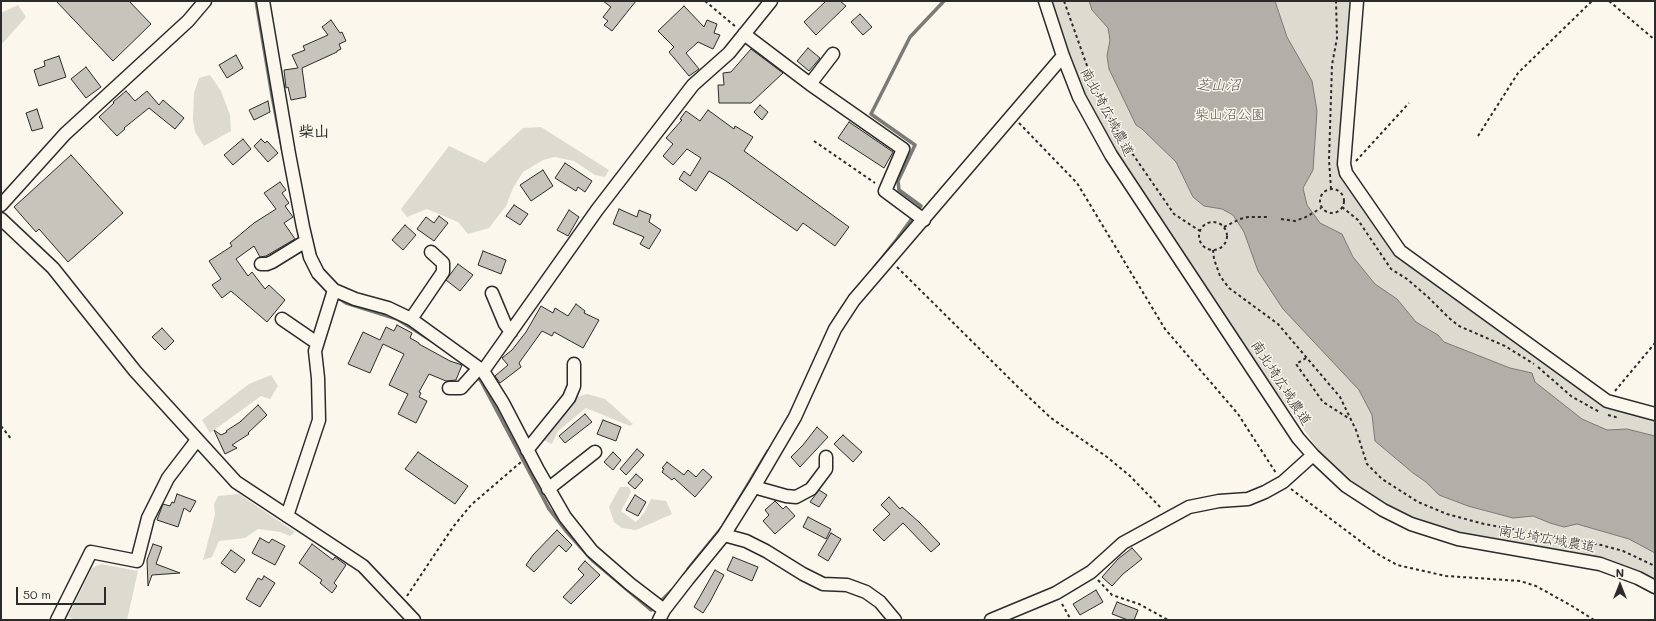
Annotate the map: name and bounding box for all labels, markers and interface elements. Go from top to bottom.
street label: 南北埼広域農道 [1077,65,1137,159]
water label: 芝山沼 [1196,76,1240,94]
park label: 柴山沼公園 [1195,107,1265,123]
district label: 柴山 [298,122,330,142]
street label: 南北埼広域農道 [1247,337,1315,429]
street label: 南北埼広域農道 [1497,522,1597,556]
north arrow [1600,565,1640,605]
text: N [1616,565,1624,580]
scale bar [18,579,108,605]
text: 50 m [23,586,51,602]

